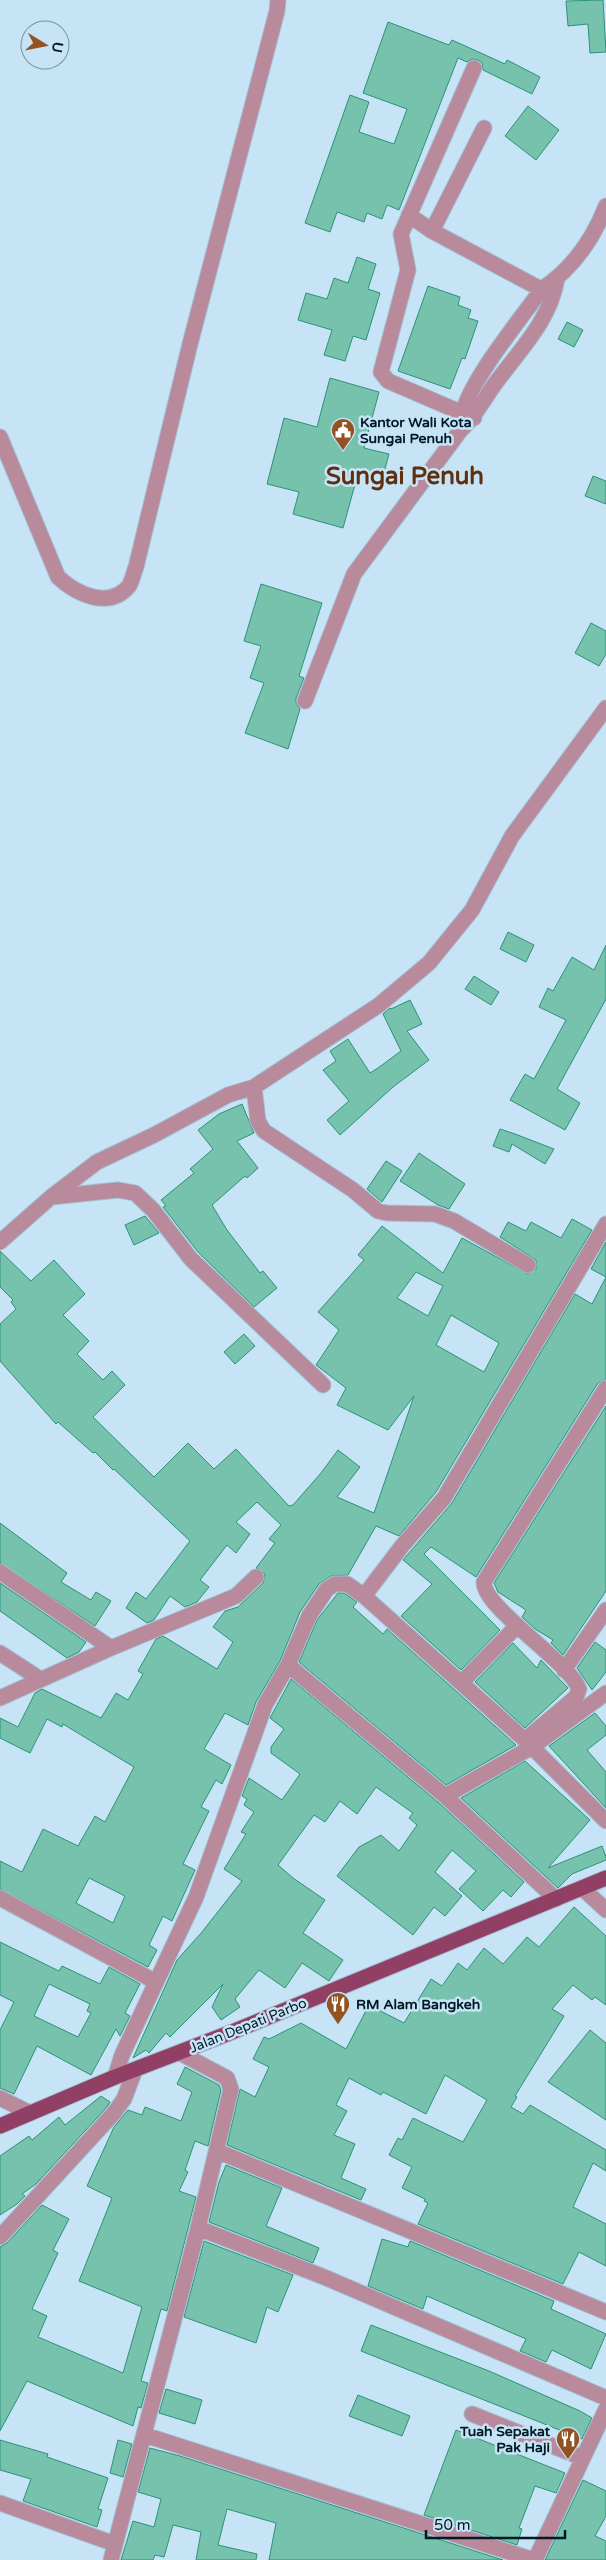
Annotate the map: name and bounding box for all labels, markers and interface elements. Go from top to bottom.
north arrow [20,20,70,70]
text: U [48,40,67,54]
place label: Kantor Wali Kota Sungai Penuh [360,414,472,447]
public building icon: Kantor Wali Kota Sungai Penuh [330,417,356,451]
district label: Sungai Penuh [326,462,484,491]
restaurant icon: RM Alam Bangkeh [325,1991,351,2025]
street label: Jalan Depati Parbo [187,1994,309,2057]
place label: RM Alam Bangkeh [356,1996,480,2013]
place label: Tuah Sepakat Pak Haji [459,2423,551,2456]
restaurant icon: Tuah Sepakat Pak Haji [555,2426,581,2460]
scale bar [426,2508,565,2540]
text: 50 m [434,2516,471,2534]

